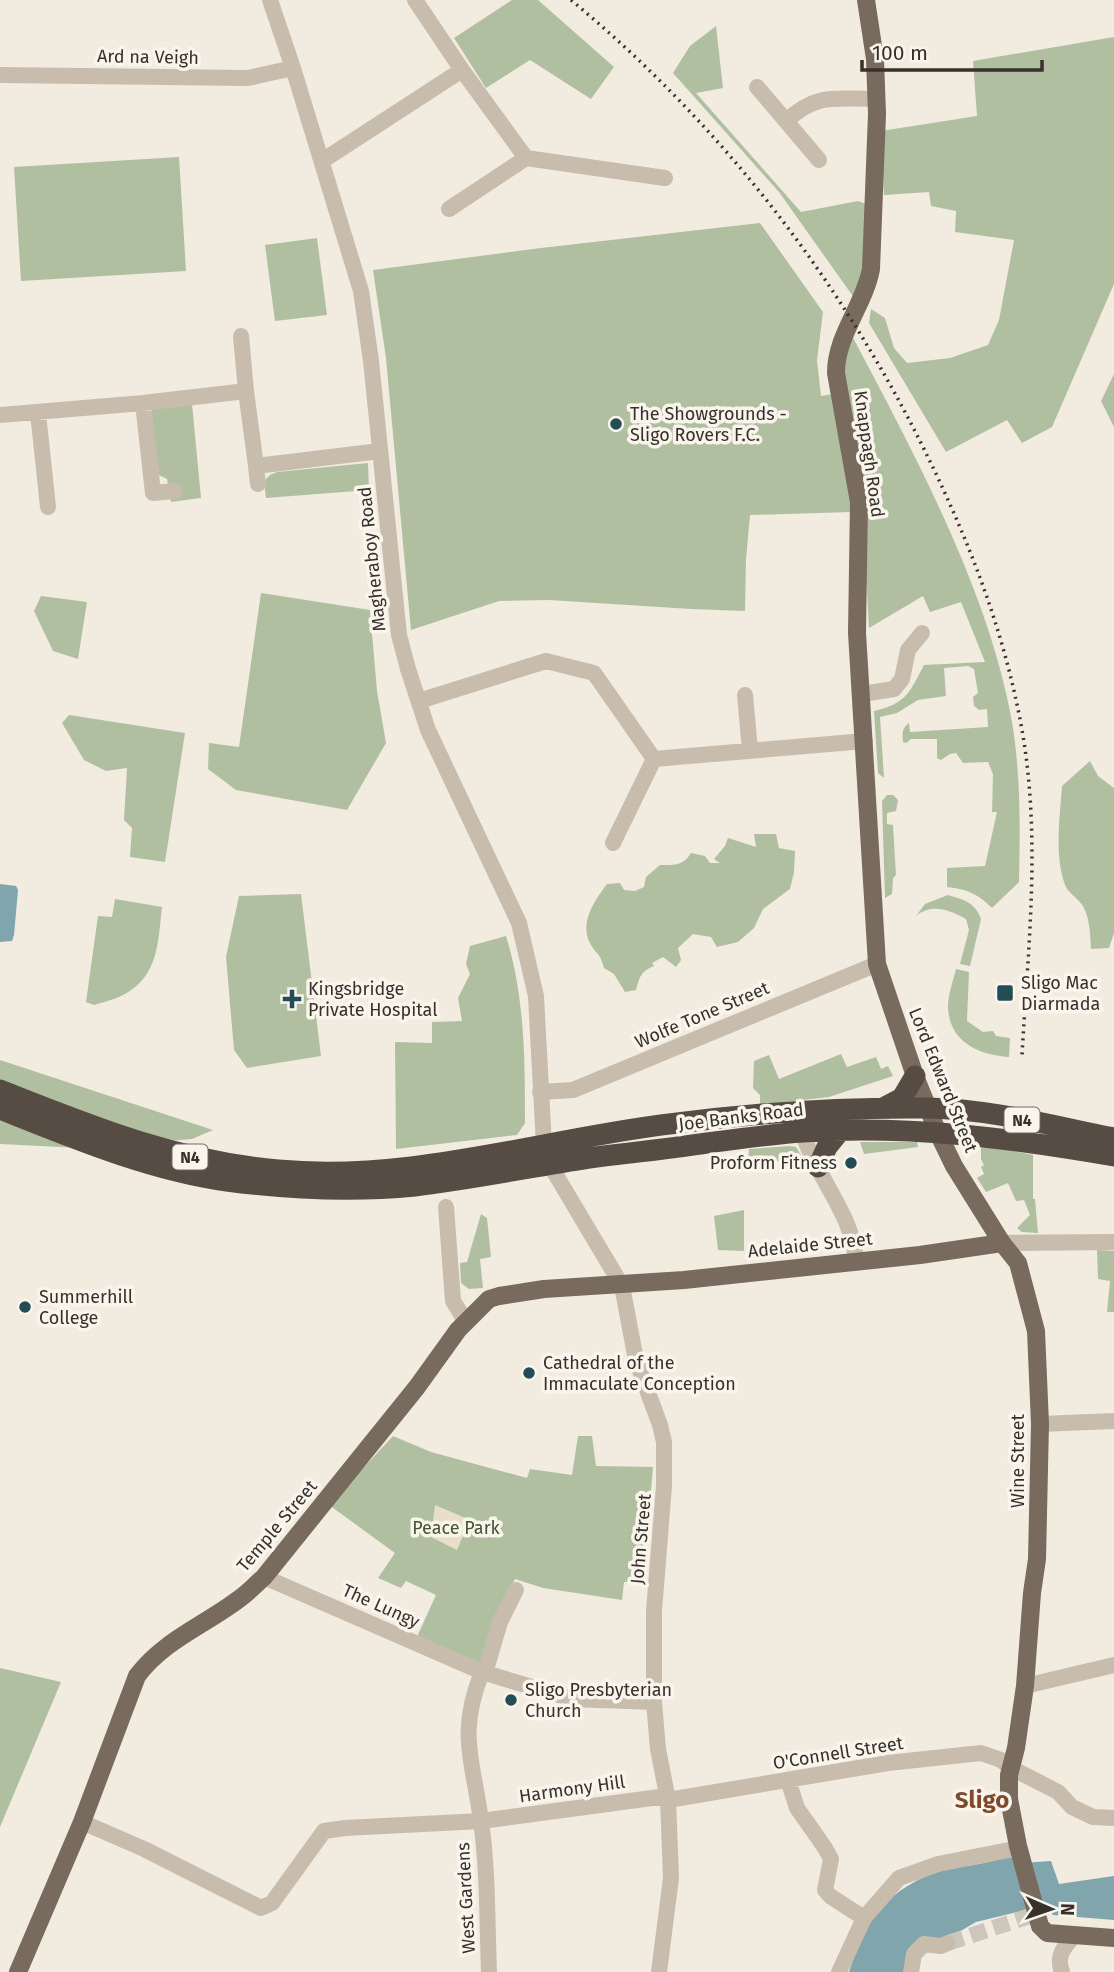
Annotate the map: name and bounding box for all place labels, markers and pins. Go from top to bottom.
place label: The Showgrounds - Sligo Rovers F.C. [630,403,787,446]
marker: The Showgrounds - Sligo Rovers F.C. [608,416,624,432]
place label: Sligo Mac Diarmada [1021,972,1100,1015]
place label: Kingsbridge Private Hospital [308,978,437,1021]
marker: Sligo Mac Diarmada [995,983,1015,1003]
marker: Kingsbridge Private Hospital [282,989,302,1009]
place label: Proform Fitness [710,1152,837,1174]
marker: Proform Fitness [843,1155,859,1171]
place label: Summerhill College [39,1286,133,1329]
marker: Summerhill College [17,1299,33,1315]
place label: Cathedral of the Immaculate Conception [543,1352,736,1395]
marker: Cathedral of the Immaculate Conception [521,1365,537,1381]
place label: Sligo Presbyterian Church [525,1679,672,1722]
marker: Sligo Presbyterian Church [503,1692,519,1708]

